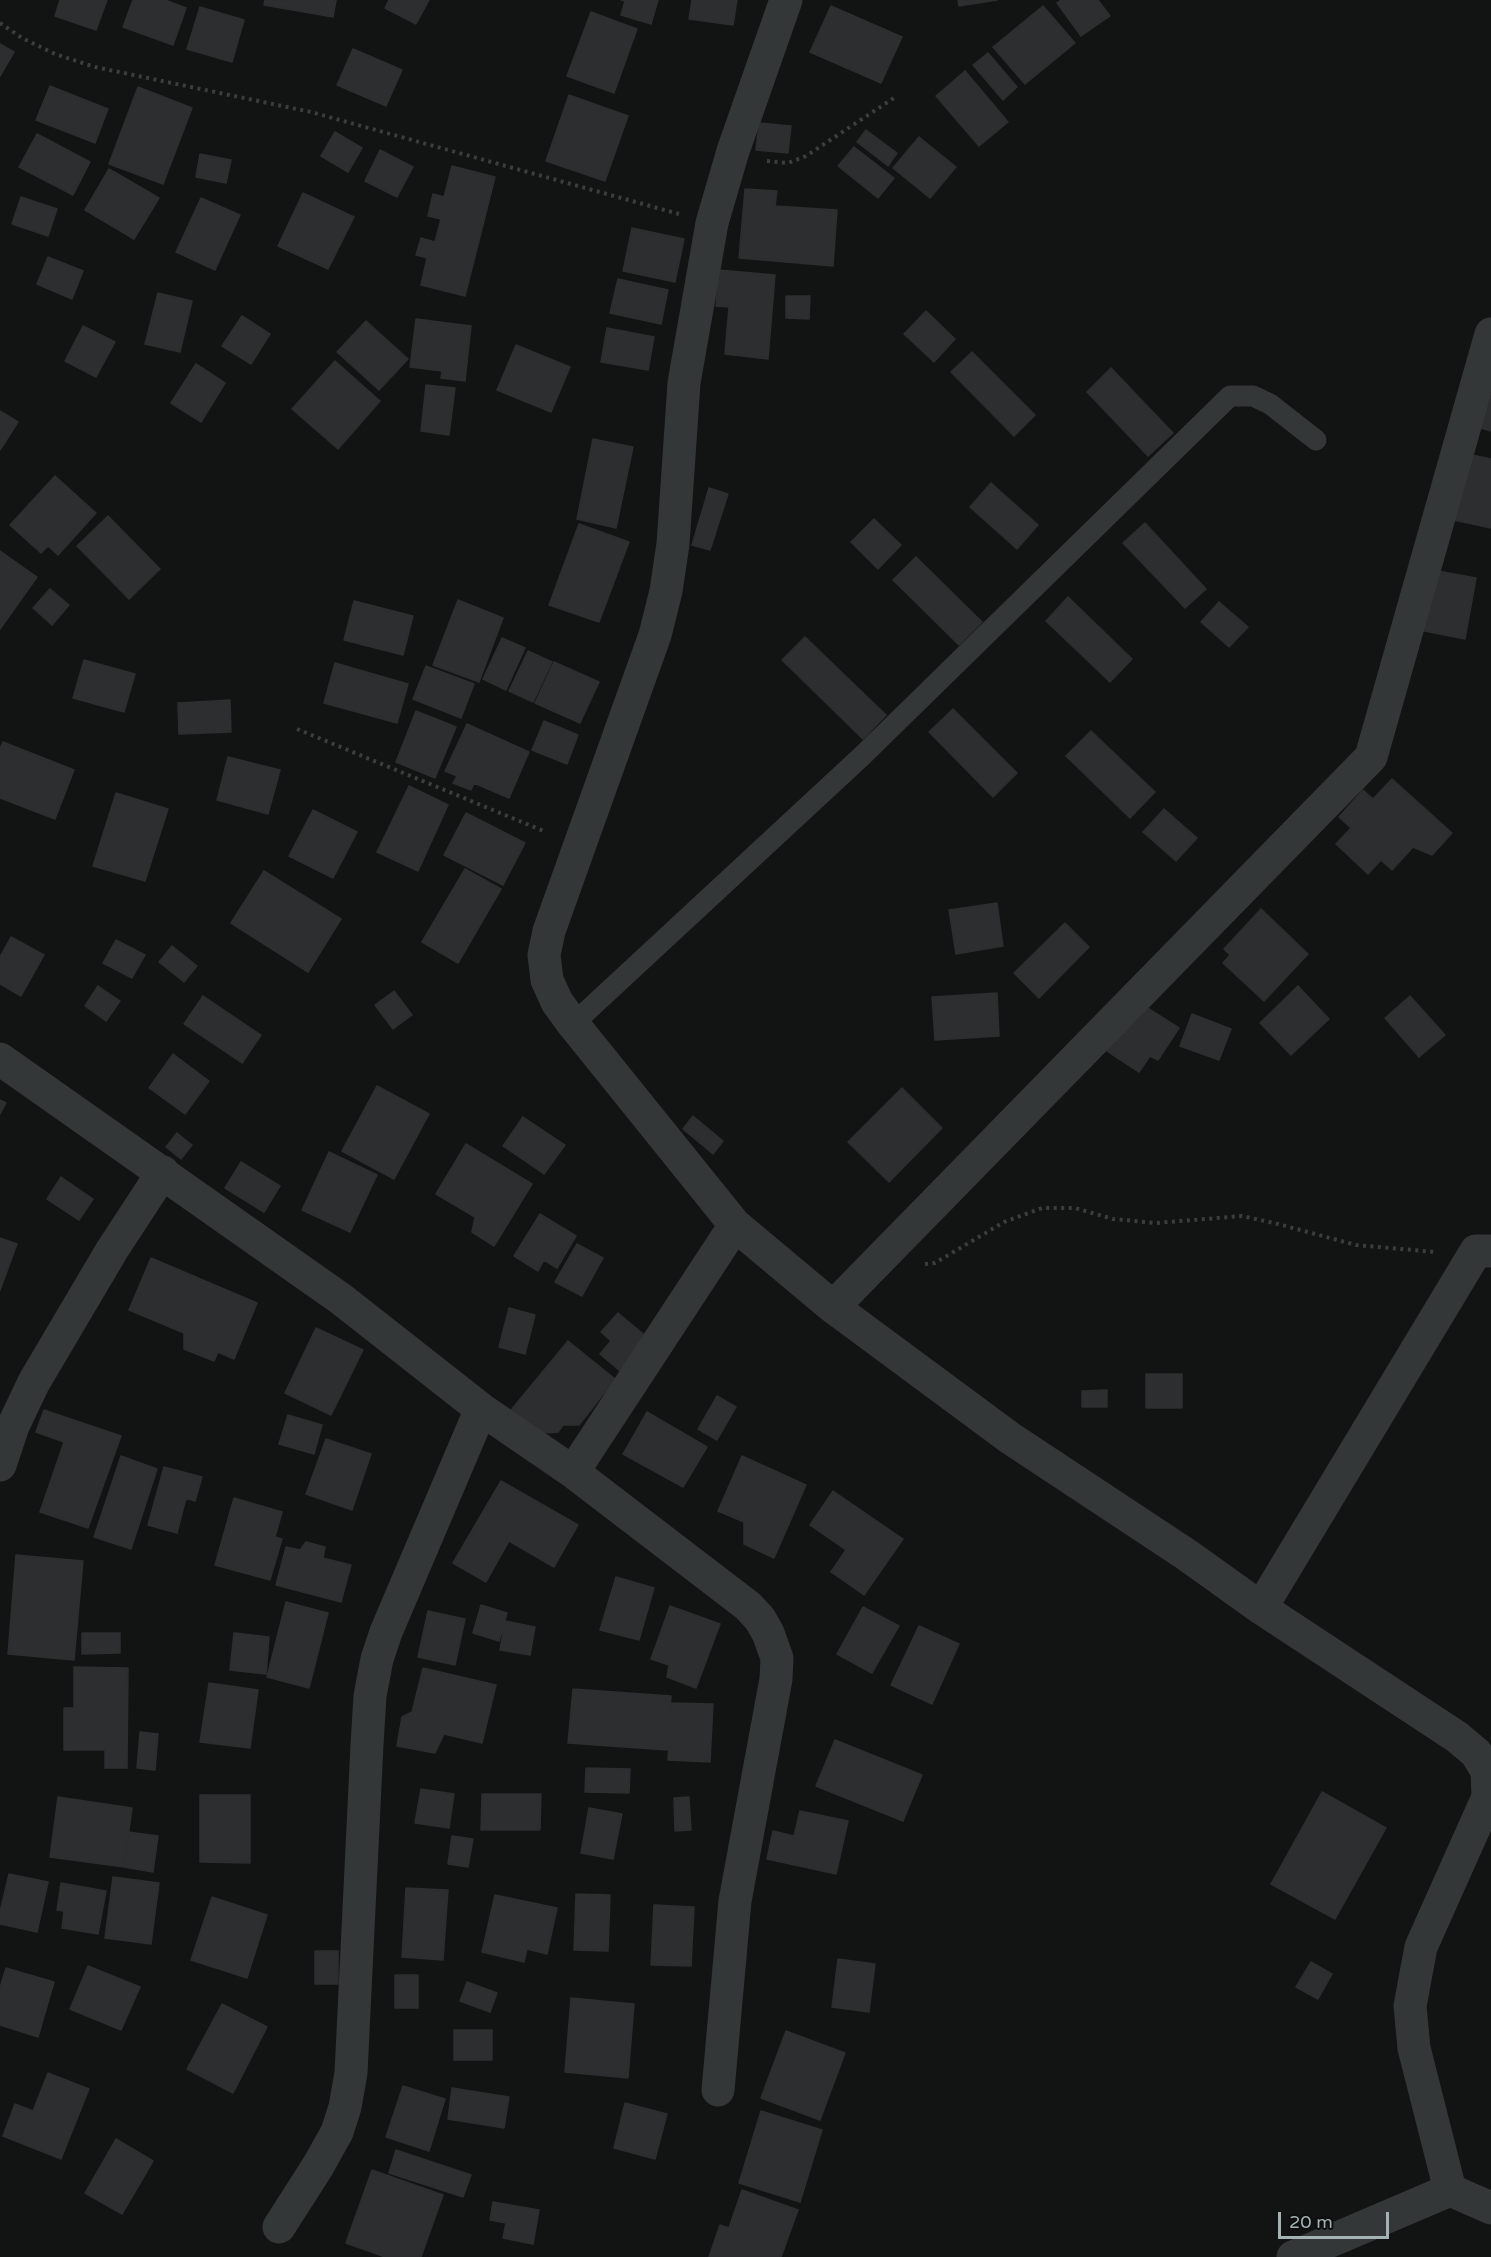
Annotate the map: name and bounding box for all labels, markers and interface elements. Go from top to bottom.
scale bar [1281,2200,1392,2238]
text: 20 m [1289,2211,1333,2233]

